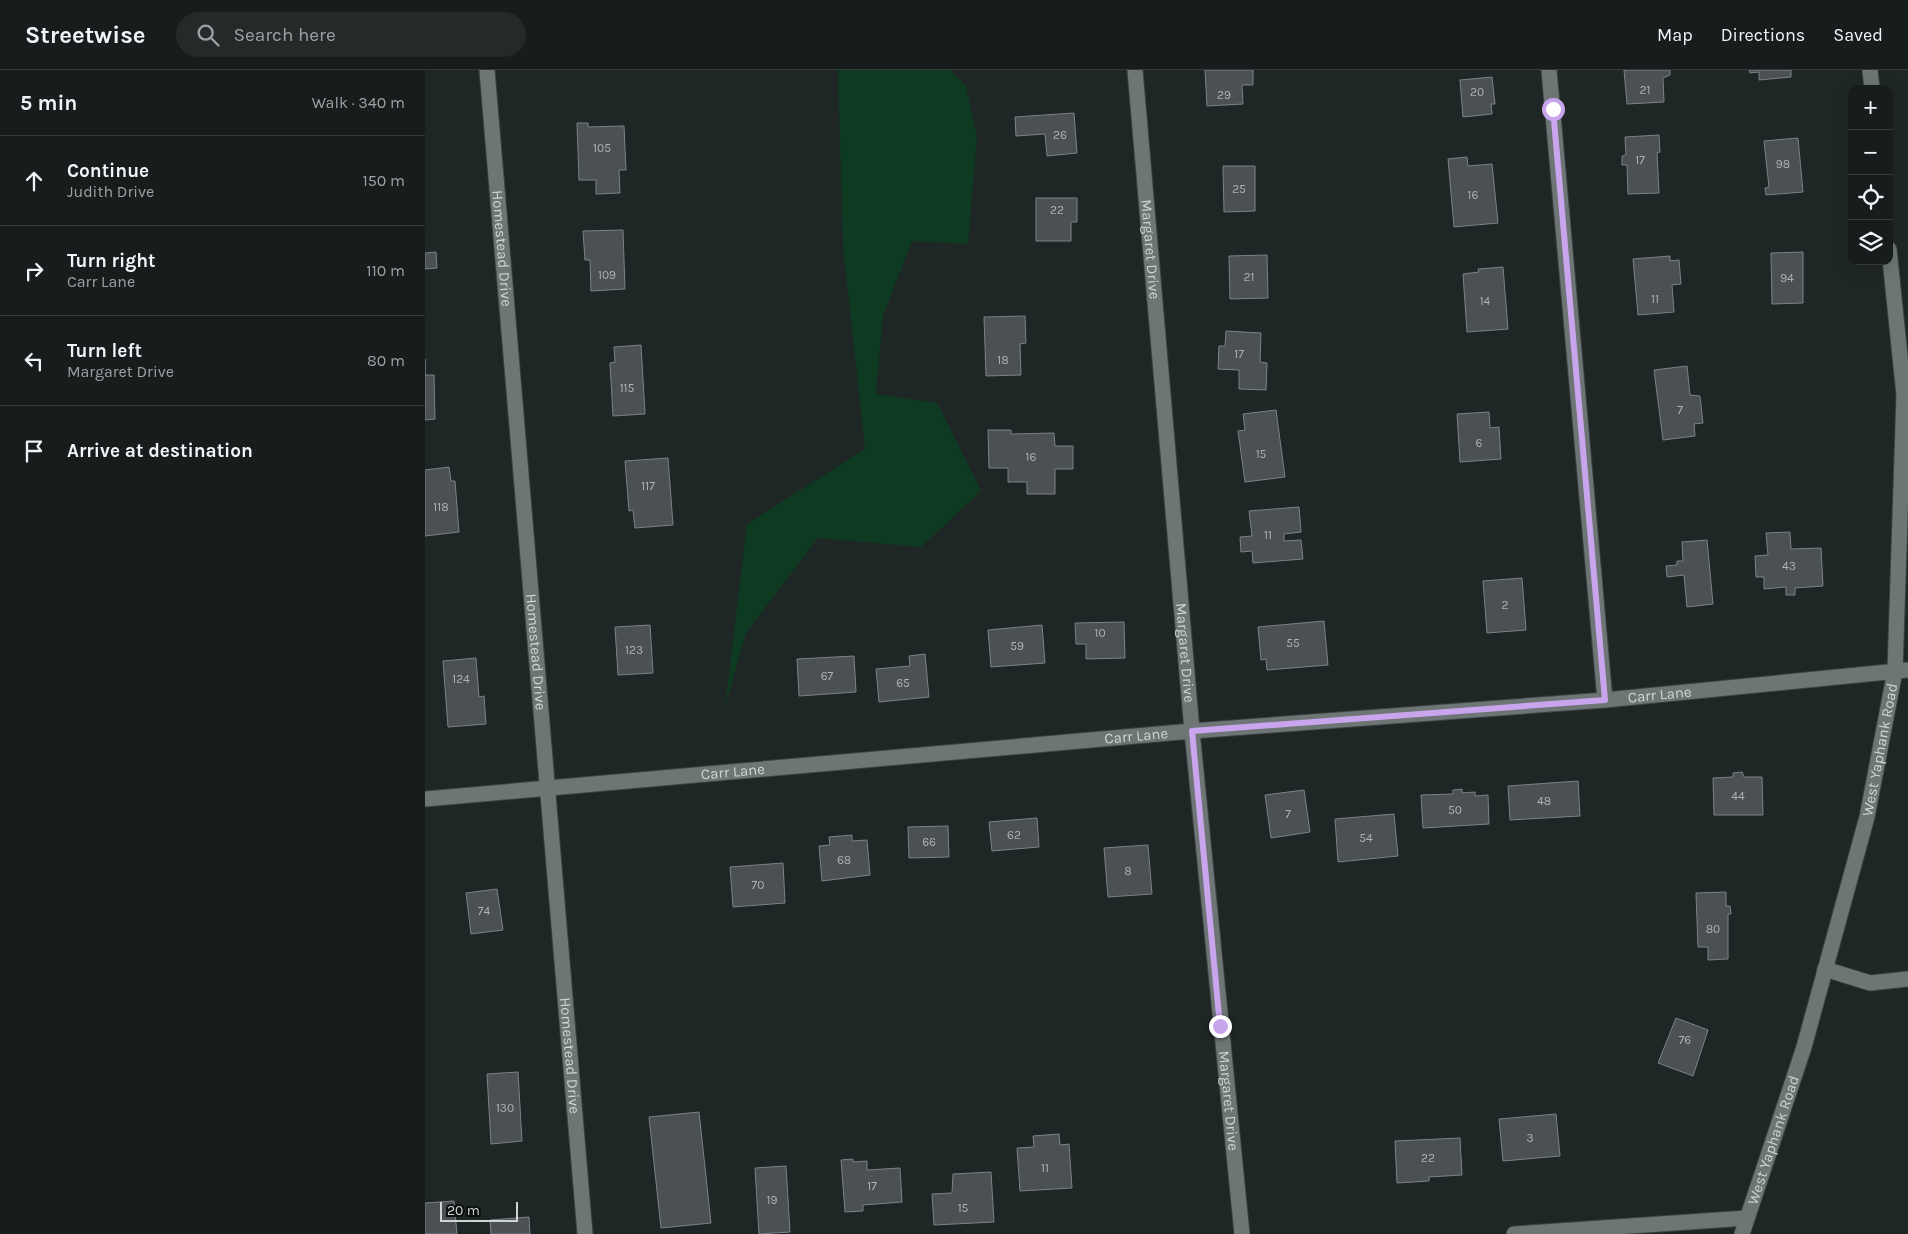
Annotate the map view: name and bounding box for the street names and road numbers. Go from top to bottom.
street label: Homestead Drive [488,189,516,307]
street label: Margaret Drive [1137,199,1164,300]
street label: Homestead Drive [522,593,550,711]
street label: Margaret Drive [1172,602,1199,704]
street label: Carr Lane [1627,682,1692,707]
street label: West Yaphank Road [1858,682,1901,818]
street label: Carr Lane [1104,724,1169,748]
street label: Carr Lane [700,760,765,784]
street label: Homestead Drive [556,996,584,1115]
street label: Margaret Drive [1215,1050,1243,1152]
street label: West Yaphank Road [1743,1073,1803,1207]

